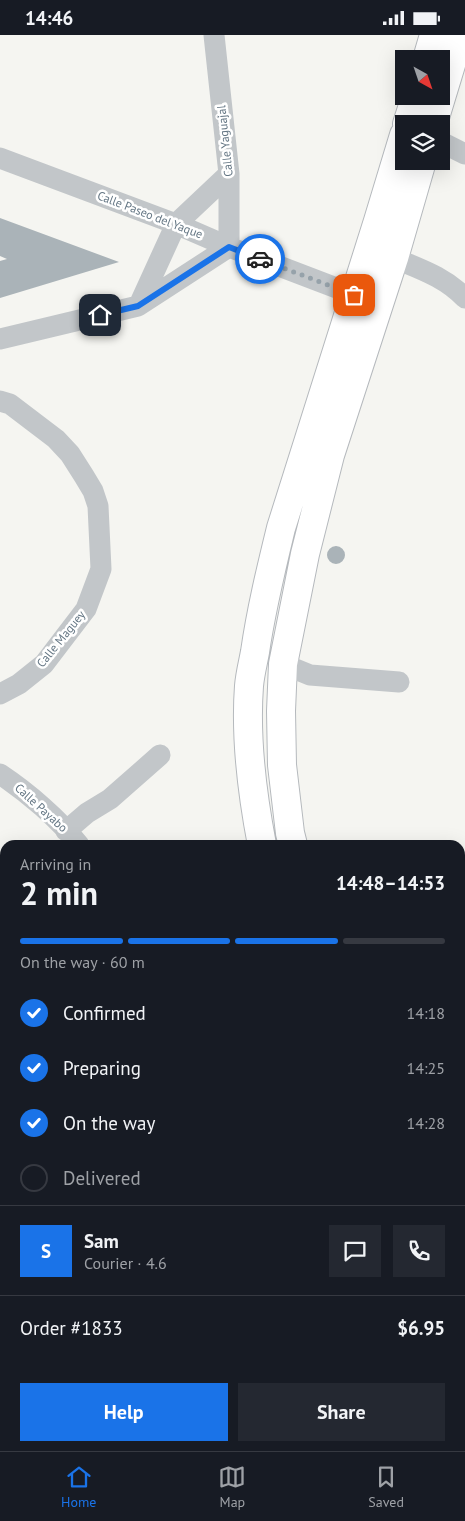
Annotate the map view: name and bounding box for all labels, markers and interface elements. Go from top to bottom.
text: 14:46 [25,6,73,30]
north arrow [395,50,450,105]
map controls [395,50,450,170]
street label: Calle Yaguajal [213,104,236,178]
button: layers [395,115,450,170]
street label: Calle Paseo del Yaque [95,188,205,242]
courier [235,234,285,284]
icon: car [246,245,274,273]
pin [333,274,375,316]
icon: bag [340,281,368,309]
pin [79,294,121,336]
icon: home [86,301,114,329]
street label: Calle Maguey [33,607,88,670]
street label: Calle Payabo [12,780,71,835]
text: Arriving in [20,854,91,874]
text: 14:48–14:53 [336,871,445,895]
text: 2 min [20,872,98,914]
text: On the way · 60 m [20,952,145,972]
icon: check [20,999,48,1027]
text: Confirmed [63,1001,146,1025]
text: 14:18 [407,1003,445,1023]
icon: check [20,1054,48,1082]
text: Preparing [63,1056,141,1080]
text: 14:25 [407,1058,445,1078]
icon: check [20,1109,48,1137]
text: On the way [63,1111,155,1135]
text: 14:28 [407,1113,445,1133]
text: Delivered [63,1166,141,1190]
button: chat [329,1225,381,1277]
button: phone [393,1225,445,1277]
text: Sam [84,1229,119,1253]
text: S [41,1239,51,1263]
text: Courier · 4.6 [84,1253,167,1273]
text: Order #1833 [20,1316,123,1340]
text: $6.95 [397,1316,445,1340]
button: Help [20,1383,228,1441]
button: Share [238,1383,445,1441]
tab: Home [61,1463,96,1511]
tab: Map [218,1463,246,1511]
tab: Saved [368,1463,404,1511]

